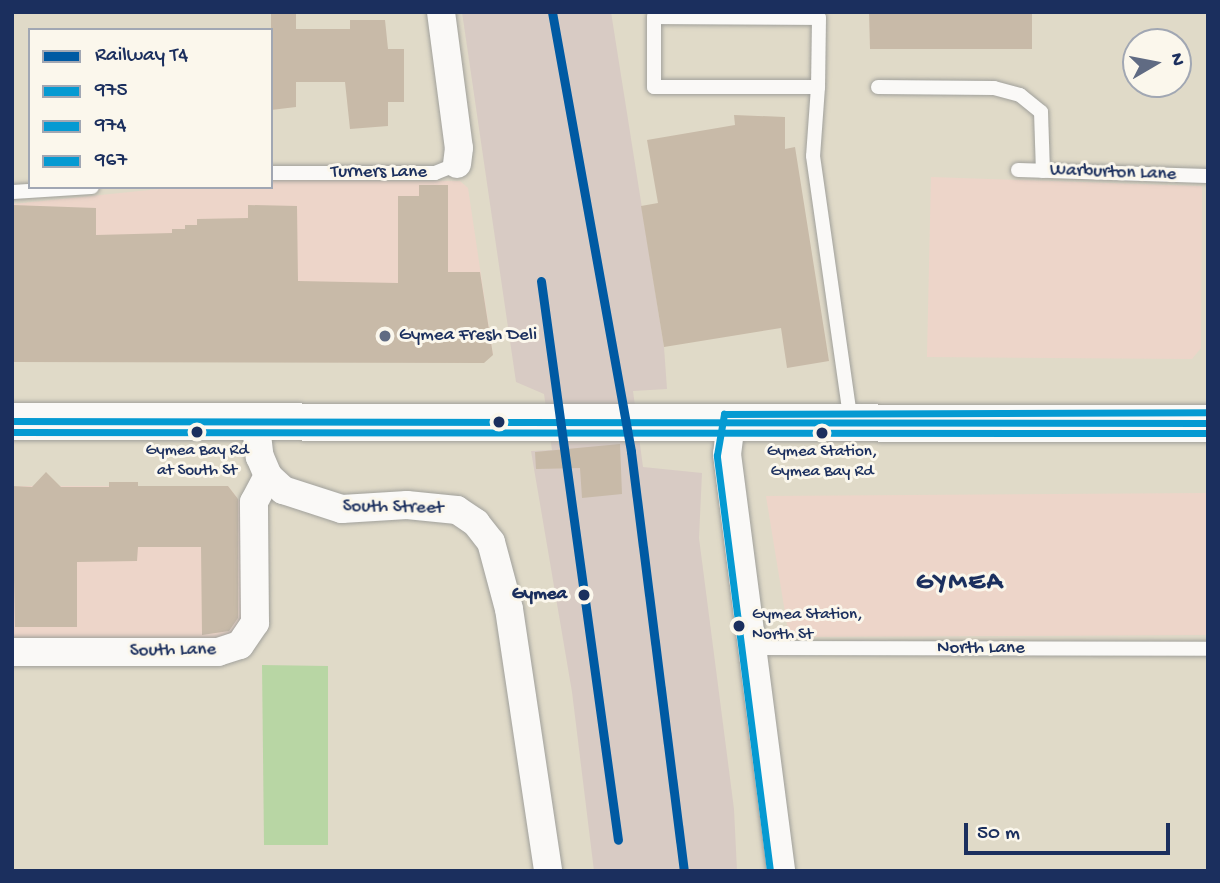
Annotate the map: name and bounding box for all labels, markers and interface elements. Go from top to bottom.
legend [28,28,273,189]
north arrow [1122,28,1192,98]
text: Railway T4 [95,44,188,69]
text: N [1164,52,1189,68]
text: 975 [95,79,127,104]
text: 974 [95,114,126,139]
text: 967 [95,149,127,174]
street label: Warburton Lane [1049,159,1177,187]
street label: Turners Lane [331,162,427,184]
place label: Gymea Fresh Deli [399,325,537,347]
marker: Gymea Fresh Deli [377,328,393,344]
unlabelled marker [492,415,506,429]
marker: Gymea Bay Rd at South St [190,425,204,439]
marker: Gymea Station, Gymea Bay Rd [815,426,829,440]
place label: Gymea Bay Rd at South St [146,442,248,482]
place label: Gymea Station, Gymea Bay Rd [767,443,877,483]
street label: South Street [342,496,444,520]
district label: GYMEA [917,568,1003,600]
place label: Gymea [512,584,567,606]
marker: Gymea [573,584,595,606]
place label: Gymea Station, North St [752,606,863,646]
marker: Gymea Station, North St [732,619,746,633]
street label: North Lane [937,638,1025,660]
street label: South Lane [130,639,216,663]
scale bar [968,810,1174,854]
text: 50 m [977,822,1020,847]

